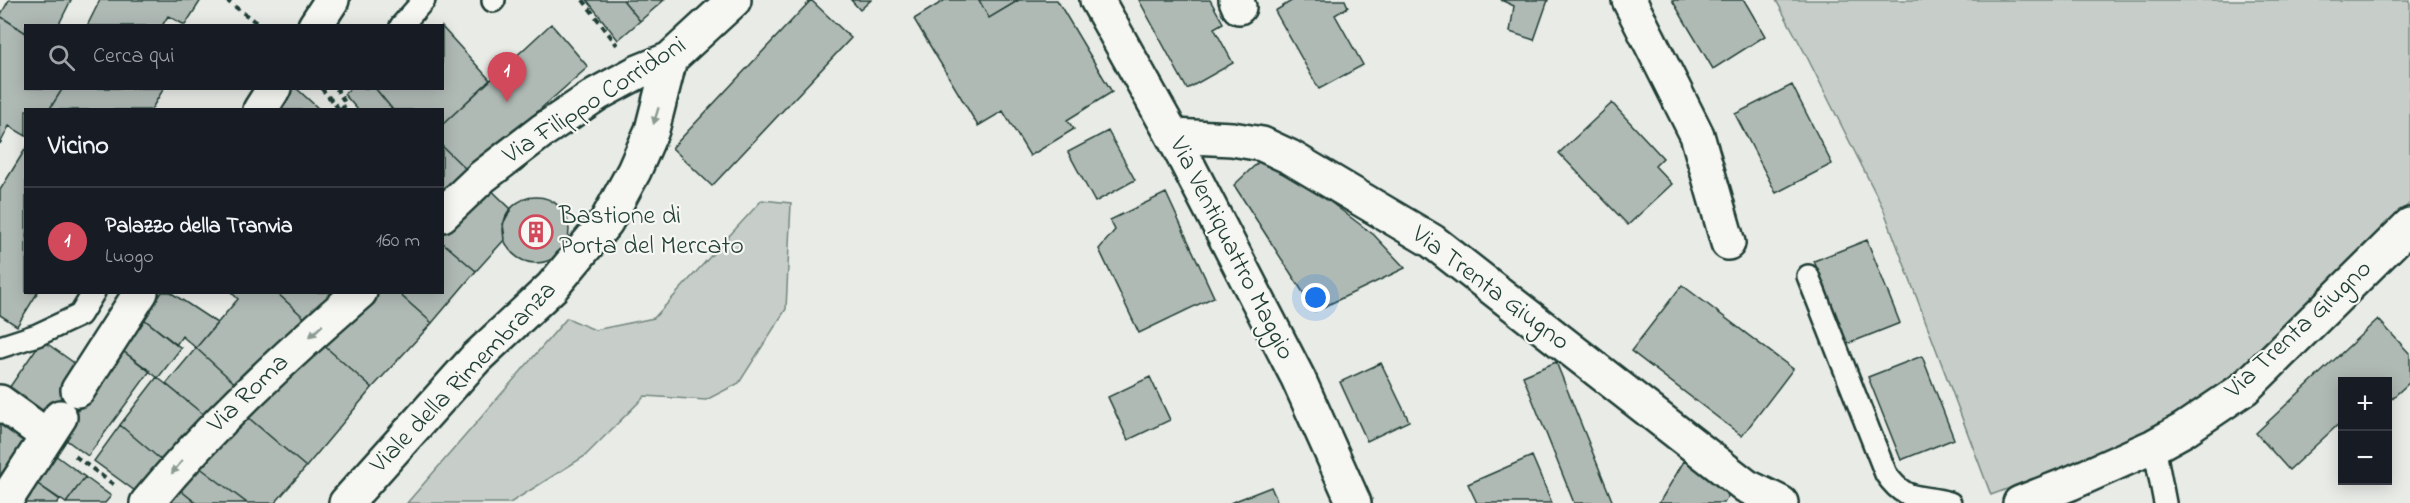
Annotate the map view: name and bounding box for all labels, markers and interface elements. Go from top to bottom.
search box [24,24,444,90]
street label: Via Filippo Corridoni [495,27,694,175]
icon: search [45,41,78,74]
text: Cerca qui [93,41,175,73]
pin: 1 [488,52,526,102]
one-way arrow [651,107,660,125]
text: Vicino [48,128,109,166]
street label: Via Ventiquattro Maggio [1158,130,1304,367]
place label: Bastione di Porta del Mercato [558,198,744,266]
text: Palazzo della Tranvia [105,211,293,243]
building icon: Bastione di Porta del Mercato [518,214,554,250]
street label: Via Trenta Giugno [1402,216,1577,361]
text: 1 [64,227,71,256]
text: 160 m [376,227,420,256]
text: Luogo [105,243,154,272]
street label: Via Trenta Giugno [2216,252,2381,409]
street label: Viale della Rimembranza [361,273,566,484]
your location [1301,283,1330,312]
one-way arrow [308,324,323,338]
street label: Via Roma [199,345,298,443]
map controls [2338,377,2392,485]
button: + [2338,377,2392,431]
button: − [2338,431,2392,485]
one-way arrow [171,460,183,475]

